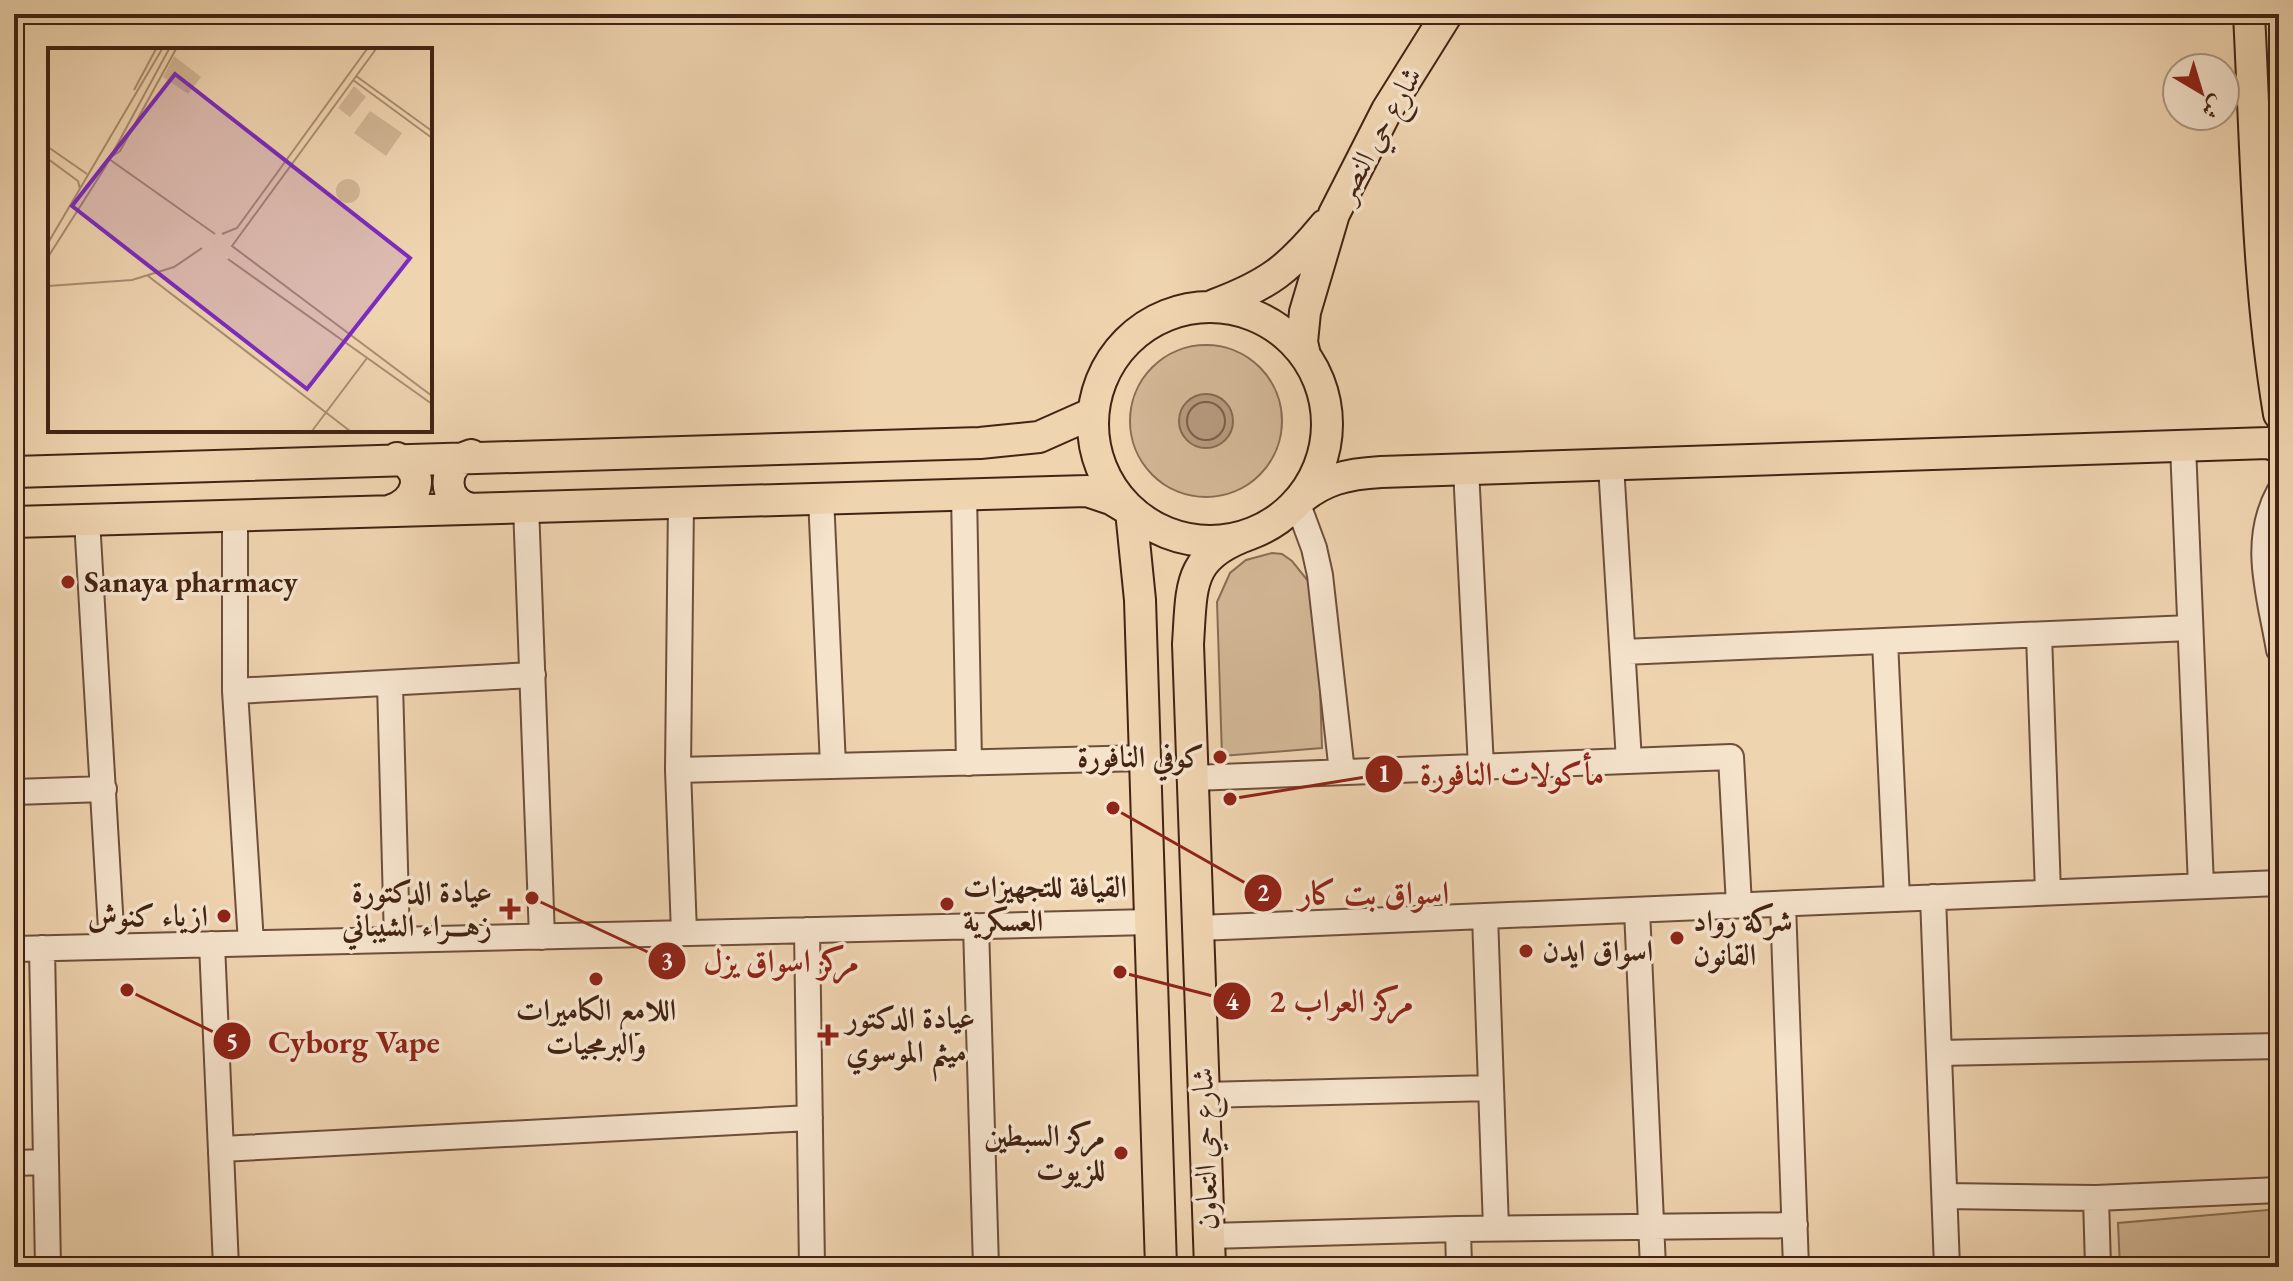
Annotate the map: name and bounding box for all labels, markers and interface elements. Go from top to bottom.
inset map [48,48,432,432]
north arrow [2161,52,2241,132]
street label: شارع حي النصر [1323,60,1436,213]
text: ش [2195,89,2231,126]
place label: Sanaya pharmacy [84,562,298,601]
marker: Sanaya pharmacy [59,573,77,591]
place label: كوفي النافورة [1077,737,1204,782]
callout: مأكولات النافورة [1364,746,1621,802]
marker: كوفي النافورة [1211,748,1229,766]
text: مأكولات النافورة [1420,752,1604,795]
text: 1 [1378,758,1390,789]
callout: اسواق بت كار [1243,865,1465,921]
place label: القيافة للتجهيزات العسكرية [963,867,1127,940]
place label: عيادة الدكتورة زهـــراء الشيباني [341,872,492,951]
text: اسواق بت كار [1296,872,1449,914]
text: 2 [1257,877,1270,908]
marker: القيافة للتجهيزات العسكرية [938,895,956,913]
place label: ازياء كنوش [88,896,208,935]
marker: عيادة الدكتورة زهـــراء الشيباني [499,898,521,920]
place label: شركة رواد القانون [1693,901,1793,974]
marker: ازياء كنوش [215,907,233,925]
marker: شركة رواد القانون [1668,929,1686,947]
place label: اسواق ايدن [1542,931,1653,970]
callout: مركز اسواق يزل [647,933,875,989]
text: مركز اسواق يزل [703,940,859,984]
marker: اسواق ايدن [1517,942,1535,960]
text: 3 [661,945,673,976]
marker: اللامع الكاميرات والبرمجيات [587,970,605,988]
callout: مركز العراب 2 [1212,973,1429,1029]
text: مركز العراب 2 [1269,980,1413,1024]
text: 4 [1226,986,1239,1017]
place label: اللامع الكاميرات والبرمجيات [516,990,676,1063]
place label: عيادة الدكتور ميثم الموسوي [843,998,975,1082]
callout: Cyborg Vape [212,1013,455,1069]
text: Cyborg Vape [268,1021,440,1063]
marker: عيادة الدكتور ميثم الموسوي [817,1024,839,1046]
text: 5 [226,1026,238,1057]
street label: شارع حي التعاون [1182,1067,1233,1231]
place label: مركز السبطين للزيوت [984,1116,1105,1189]
marker: مركز السبطين للزيوت [1112,1144,1130,1162]

